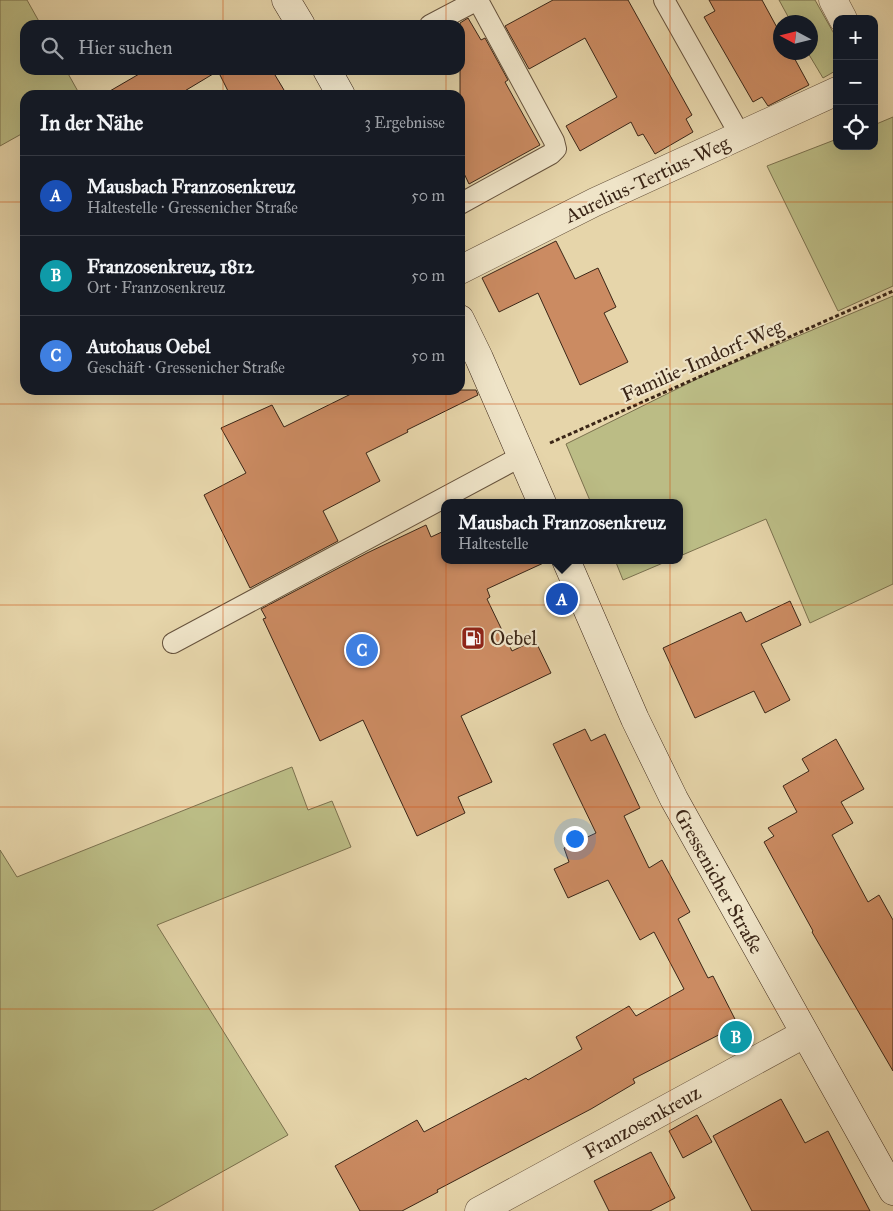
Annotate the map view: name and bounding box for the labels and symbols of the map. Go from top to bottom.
north arrow [773,15,818,60]
street label: Aurelius-Tertius-Weg [560,130,734,229]
street label: Familie-Imdorf-Weg [617,313,788,407]
pin: A [546,580,578,618]
fuel station icon: Oebel [460,625,486,651]
place label: Oebel [490,626,538,650]
pin: C [346,631,378,669]
street label: Gressenicher Straße [669,804,769,958]
your location [562,826,588,852]
pin: B [720,1018,752,1056]
street label: Franzosenkreuz [579,1080,705,1164]

